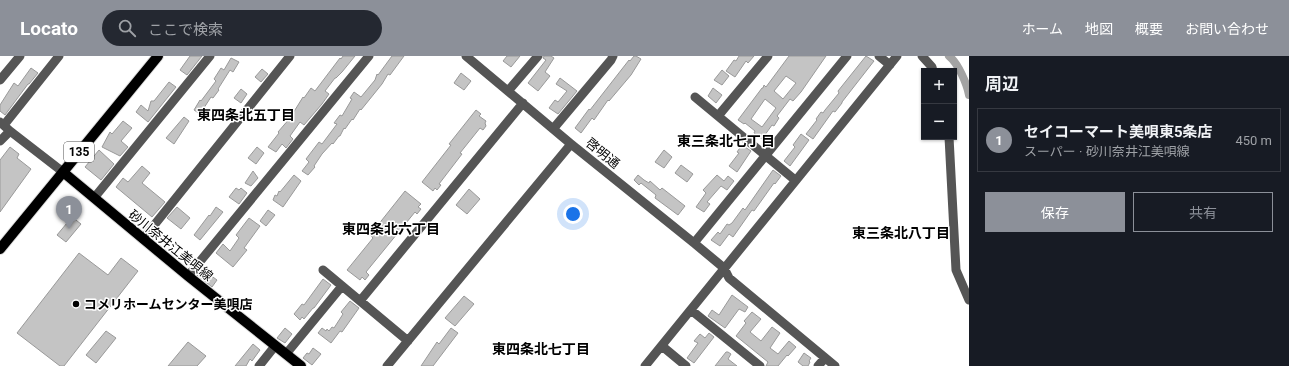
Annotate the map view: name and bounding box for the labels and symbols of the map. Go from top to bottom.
district label: 東四条北五丁目 [197,107,295,123]
district label: 東三条北七丁目 [677,133,775,149]
street label: 啓明通 [583,135,623,171]
road number: 135 [64,142,94,162]
pin: 1 [56,196,82,229]
your location [563,204,583,224]
street label: 砂川奈井江美唄線 [126,207,216,284]
district label: 東四条北六丁目 [342,221,440,237]
district label: 東三条北八丁目 [852,225,950,241]
place label: コメリホームセンター美唄店 [84,297,253,312]
marker: コメリホームセンター美唄店 [71,299,81,309]
district label: 東四条北七丁目 [492,341,590,357]

